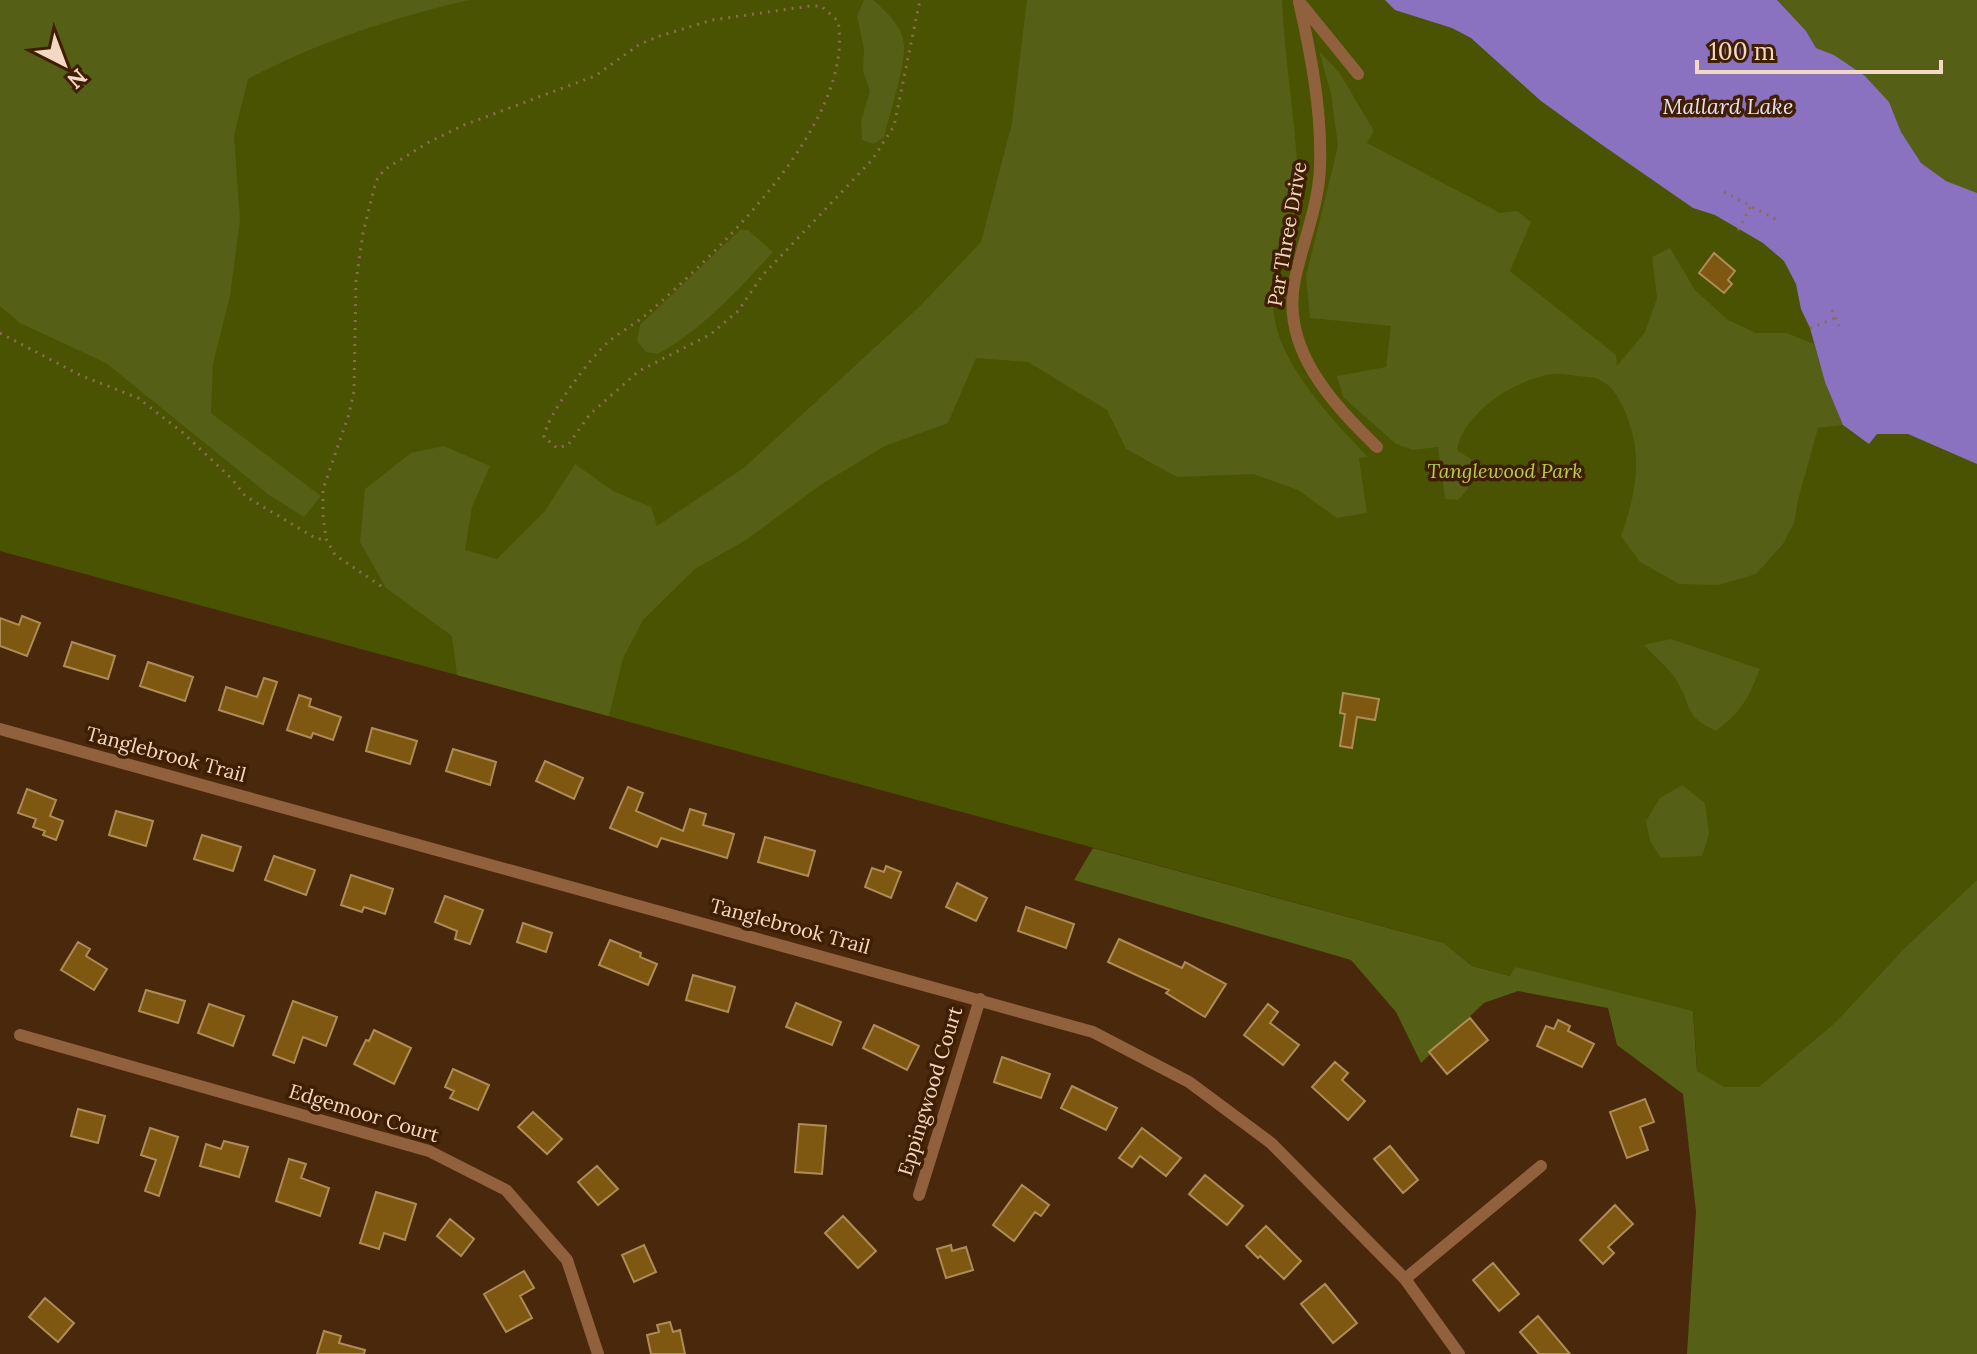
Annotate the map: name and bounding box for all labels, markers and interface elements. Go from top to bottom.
north arrow [24,24,104,104]
scale bar [1697,24,1941,74]
text: 100 m [1709,36,1775,67]
text: N [62,63,93,95]
water label: Mallard Lake [1663,92,1793,120]
street label: Par Three Drive [1261,160,1312,308]
park label: Tanglewood Park [1427,458,1583,483]
street label: Tanglebrook Trail [83,720,249,787]
street label: Tanglebrook Trail [707,892,873,959]
street label: Eppingwood Court [892,1003,967,1179]
street label: Edgemoor Court [286,1078,442,1147]

